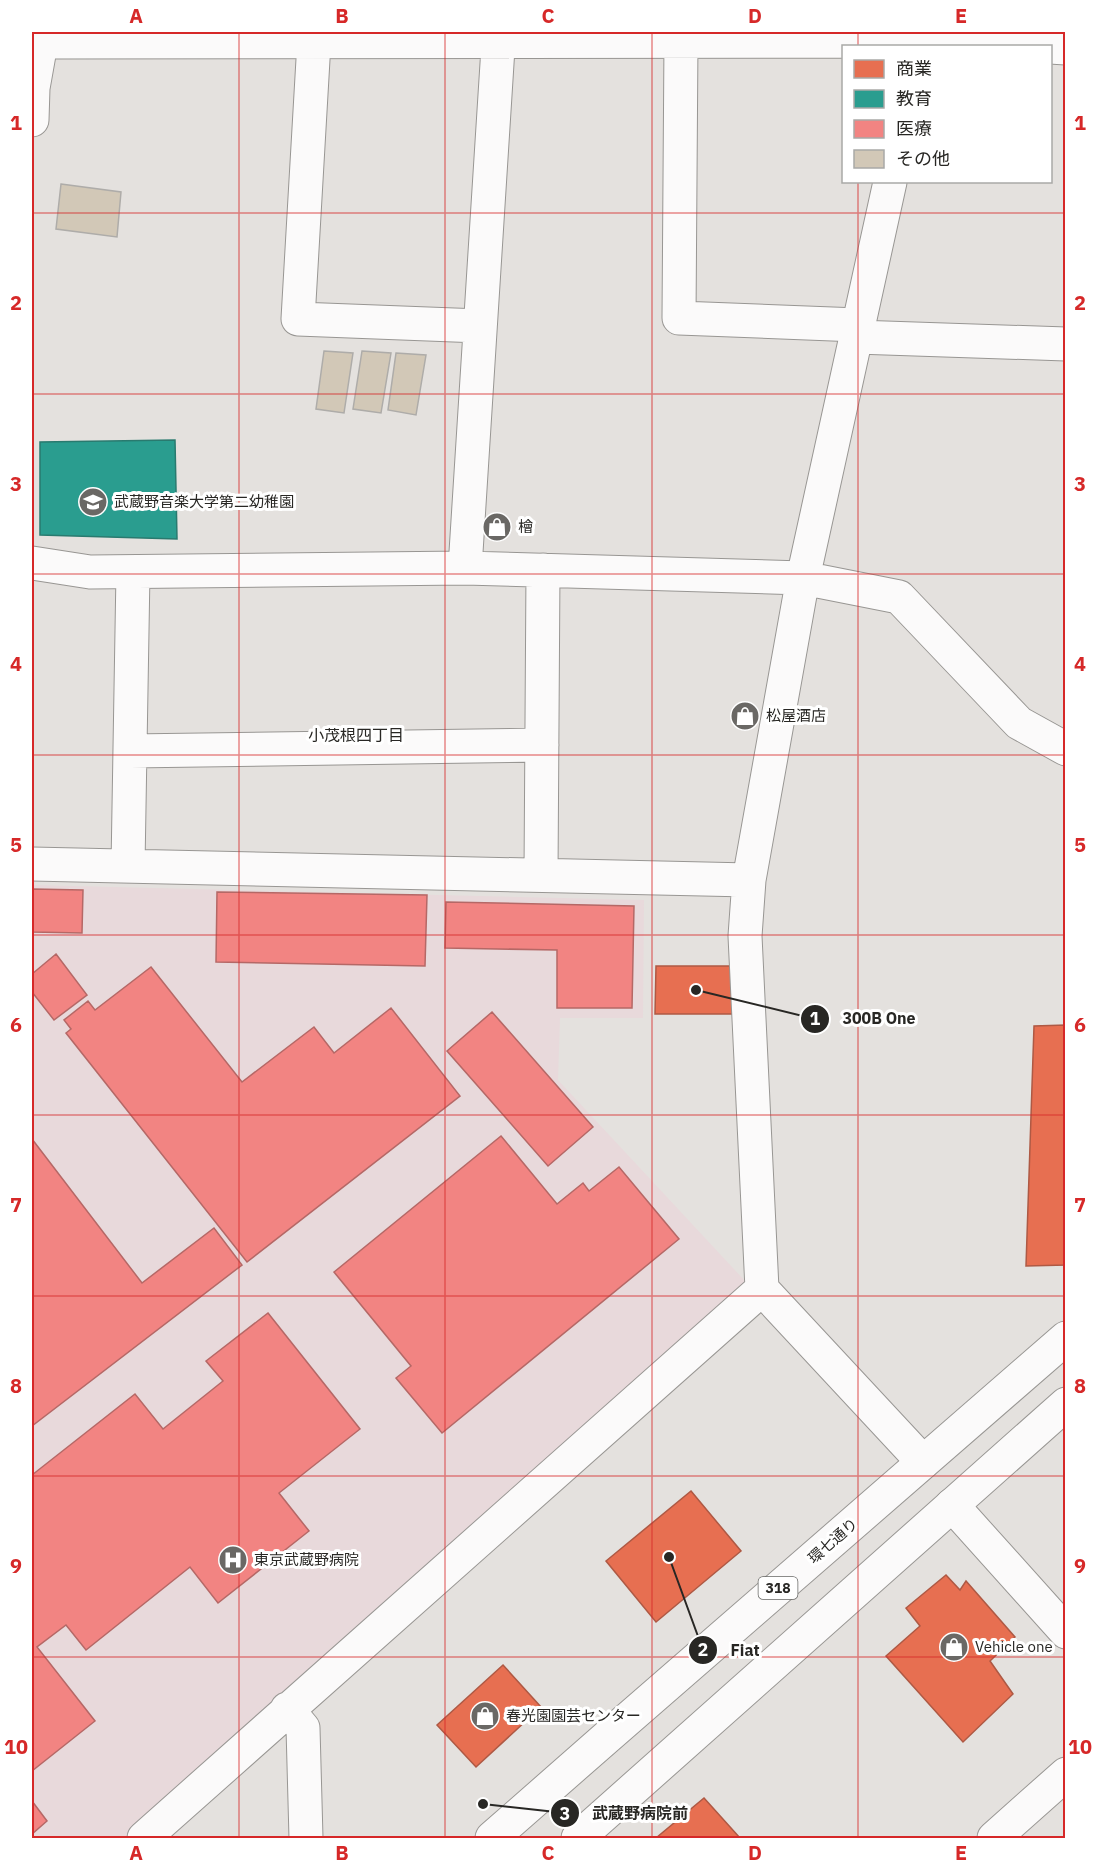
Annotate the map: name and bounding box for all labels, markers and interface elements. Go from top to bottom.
text: A [129,2,143,29]
text: B [335,2,349,29]
text: C [541,2,555,29]
text: D [748,2,762,29]
text: E [955,2,967,29]
legend [842,45,1052,183]
text: 商業 [896,57,932,80]
text: 教育 [896,87,932,110]
text: 1 [10,109,22,136]
text: 1 [1074,109,1086,136]
text: 医療 [896,117,932,140]
text: その他 [896,147,950,170]
text: 2 [10,289,22,316]
text: 2 [1074,289,1086,316]
text: 3 [10,470,22,497]
text: 3 [1074,470,1086,497]
school or university icon: 武蔵野音楽大学第二幼稚園 [77,486,109,518]
place label: 武蔵野音楽大学第二幼稚園 [114,492,294,511]
shop icon: 檜 [481,511,513,543]
place label: 檜 [518,517,533,536]
text: 4 [10,650,22,677]
text: 4 [1074,650,1086,677]
shop icon: 松屋酒店 [729,700,761,732]
place label: 松屋酒店 [766,706,826,725]
district label: 小茂根四丁目 [308,725,404,745]
text: 5 [10,831,22,858]
text: 5 [1074,831,1086,858]
callout: 300B One [800,1002,927,1036]
text: 1 [810,1007,821,1030]
text: 300B One [842,1008,916,1028]
text: 6 [10,1011,22,1038]
text: 6 [1074,1011,1086,1038]
text: 7 [10,1191,22,1218]
text: 7 [1074,1191,1086,1218]
text: 8 [10,1372,22,1399]
text: 8 [1074,1372,1086,1399]
street label: 環七通り [804,1514,862,1567]
hospital icon: 東京武蔵野病院 [217,1544,249,1576]
place label: 東京武蔵野病院 [254,1550,359,1569]
text: 9 [10,1552,22,1579]
text: 9 [1074,1552,1086,1579]
road number: 318 [758,1577,798,1599]
shop icon: Vehicle one [938,1631,970,1663]
callout: Fiat [688,1633,771,1667]
place label: Vehicle one [975,1637,1053,1656]
text: 2 [698,1638,708,1661]
text: Fiat [730,1640,760,1660]
shop icon: 春光園園芸センター [469,1700,501,1732]
place label: 春光園園芸センター [506,1706,641,1725]
text: 10 [4,1733,28,1760]
text: 10 [1068,1733,1092,1760]
callout: 武蔵野病院前 [550,1796,700,1830]
text: 3 [560,1802,570,1825]
text: 武蔵野病院前 [592,1803,688,1823]
text: A [129,1839,143,1866]
text: B [335,1839,349,1866]
text: C [541,1839,555,1866]
text: D [748,1839,762,1866]
text: E [955,1839,967,1866]

